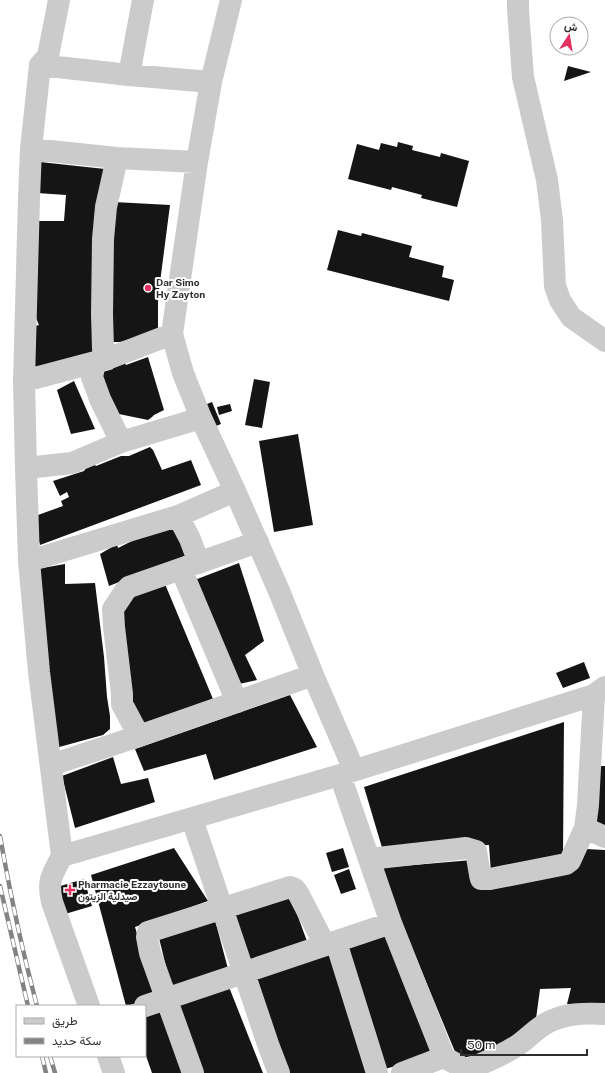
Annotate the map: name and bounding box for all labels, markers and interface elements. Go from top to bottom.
north arrow [549,16,589,56]
text: ش [563,19,579,34]
place label: Dar Simo Hy Zayton [156,276,205,300]
marker: Dar Simo Hy Zayton [143,283,153,293]
place label: Pharmacie Ezzaytoune صيدلية الزيتون [78,878,186,903]
marker: Pharmacie Ezzaytoune صيدلية الزيتون [65,885,75,895]
legend [16,1005,146,1057]
text: طريق [52,1014,78,1029]
scale bar [461,1031,587,1057]
text: سكة حديد [52,1034,101,1048]
text: 50 m [467,1038,495,1052]

